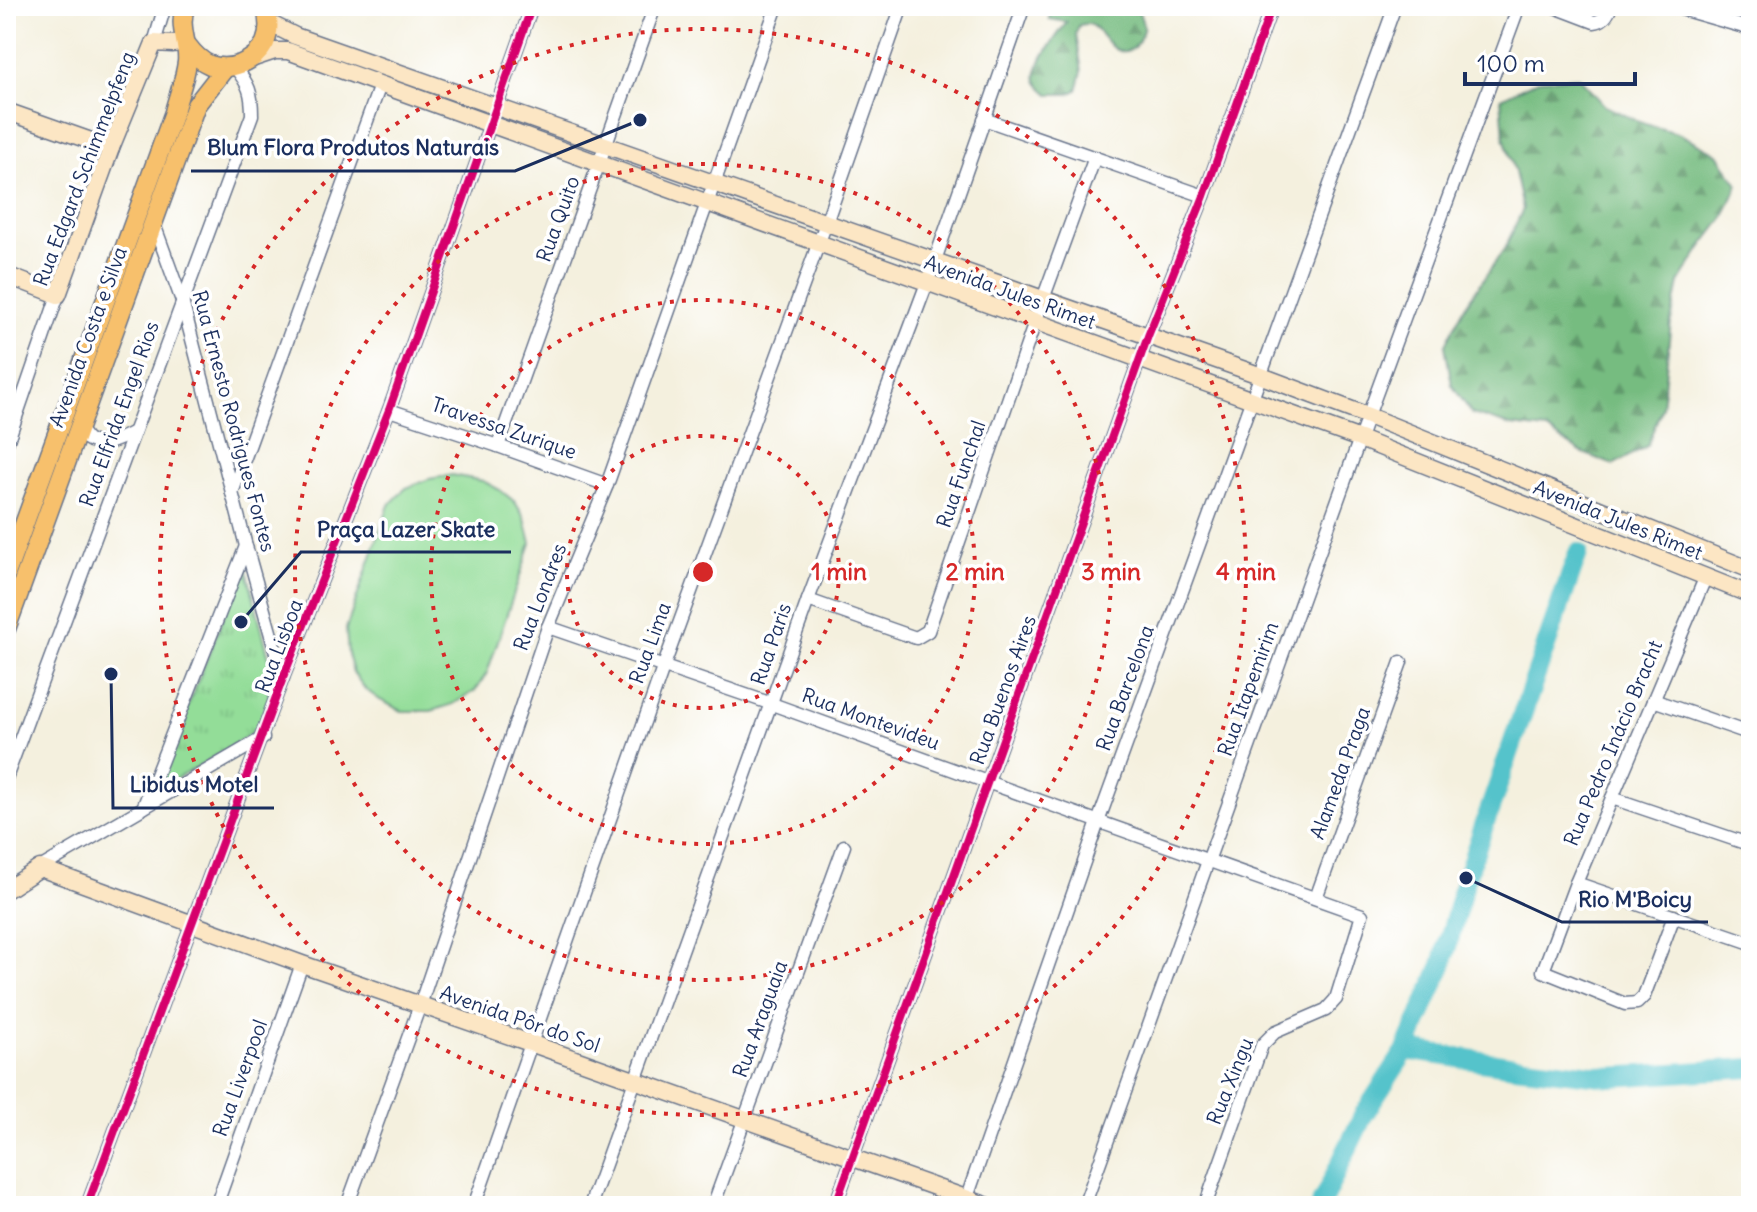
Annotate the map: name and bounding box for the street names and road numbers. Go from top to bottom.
street label: Rua Edgard Schimmelpfeng [27,48,140,290]
street label: Rua Quito [530,172,585,265]
street label: Avenida Costa e Silva [43,243,132,430]
street label: Avenida Jules Rimet [921,249,1099,334]
street label: Rua Ernesto Rodrigues Fontes [188,287,281,554]
street label: Rua Elfrida Engel Rios [73,318,164,510]
street label: Travessa Zurique [428,391,580,464]
street label: Rua Funchal [931,417,991,531]
street label: Avenida Jules Rimet [1530,474,1707,565]
street label: Rua Londres [508,540,571,654]
street label: Rua Lisboa [249,595,308,696]
street label: Rua Lima [623,599,676,687]
street label: Rua Paris [745,600,796,688]
street label: Rua Buenos Aires [964,612,1041,768]
street label: Rua Itapemirim [1212,618,1283,759]
street label: Rua Barcelona [1090,621,1159,754]
street label: Rua Pedro Inácio Bracht [1558,636,1667,849]
street label: Rua Montevideu [799,682,943,755]
street label: Alameda Praga [1304,703,1375,842]
street label: Rua Araguaia [727,957,792,1081]
street label: Avenida Pôr do Sol [437,979,603,1058]
street label: Rua Liverpool [207,1016,272,1140]
street label: Rua Xingu [1201,1034,1258,1128]

